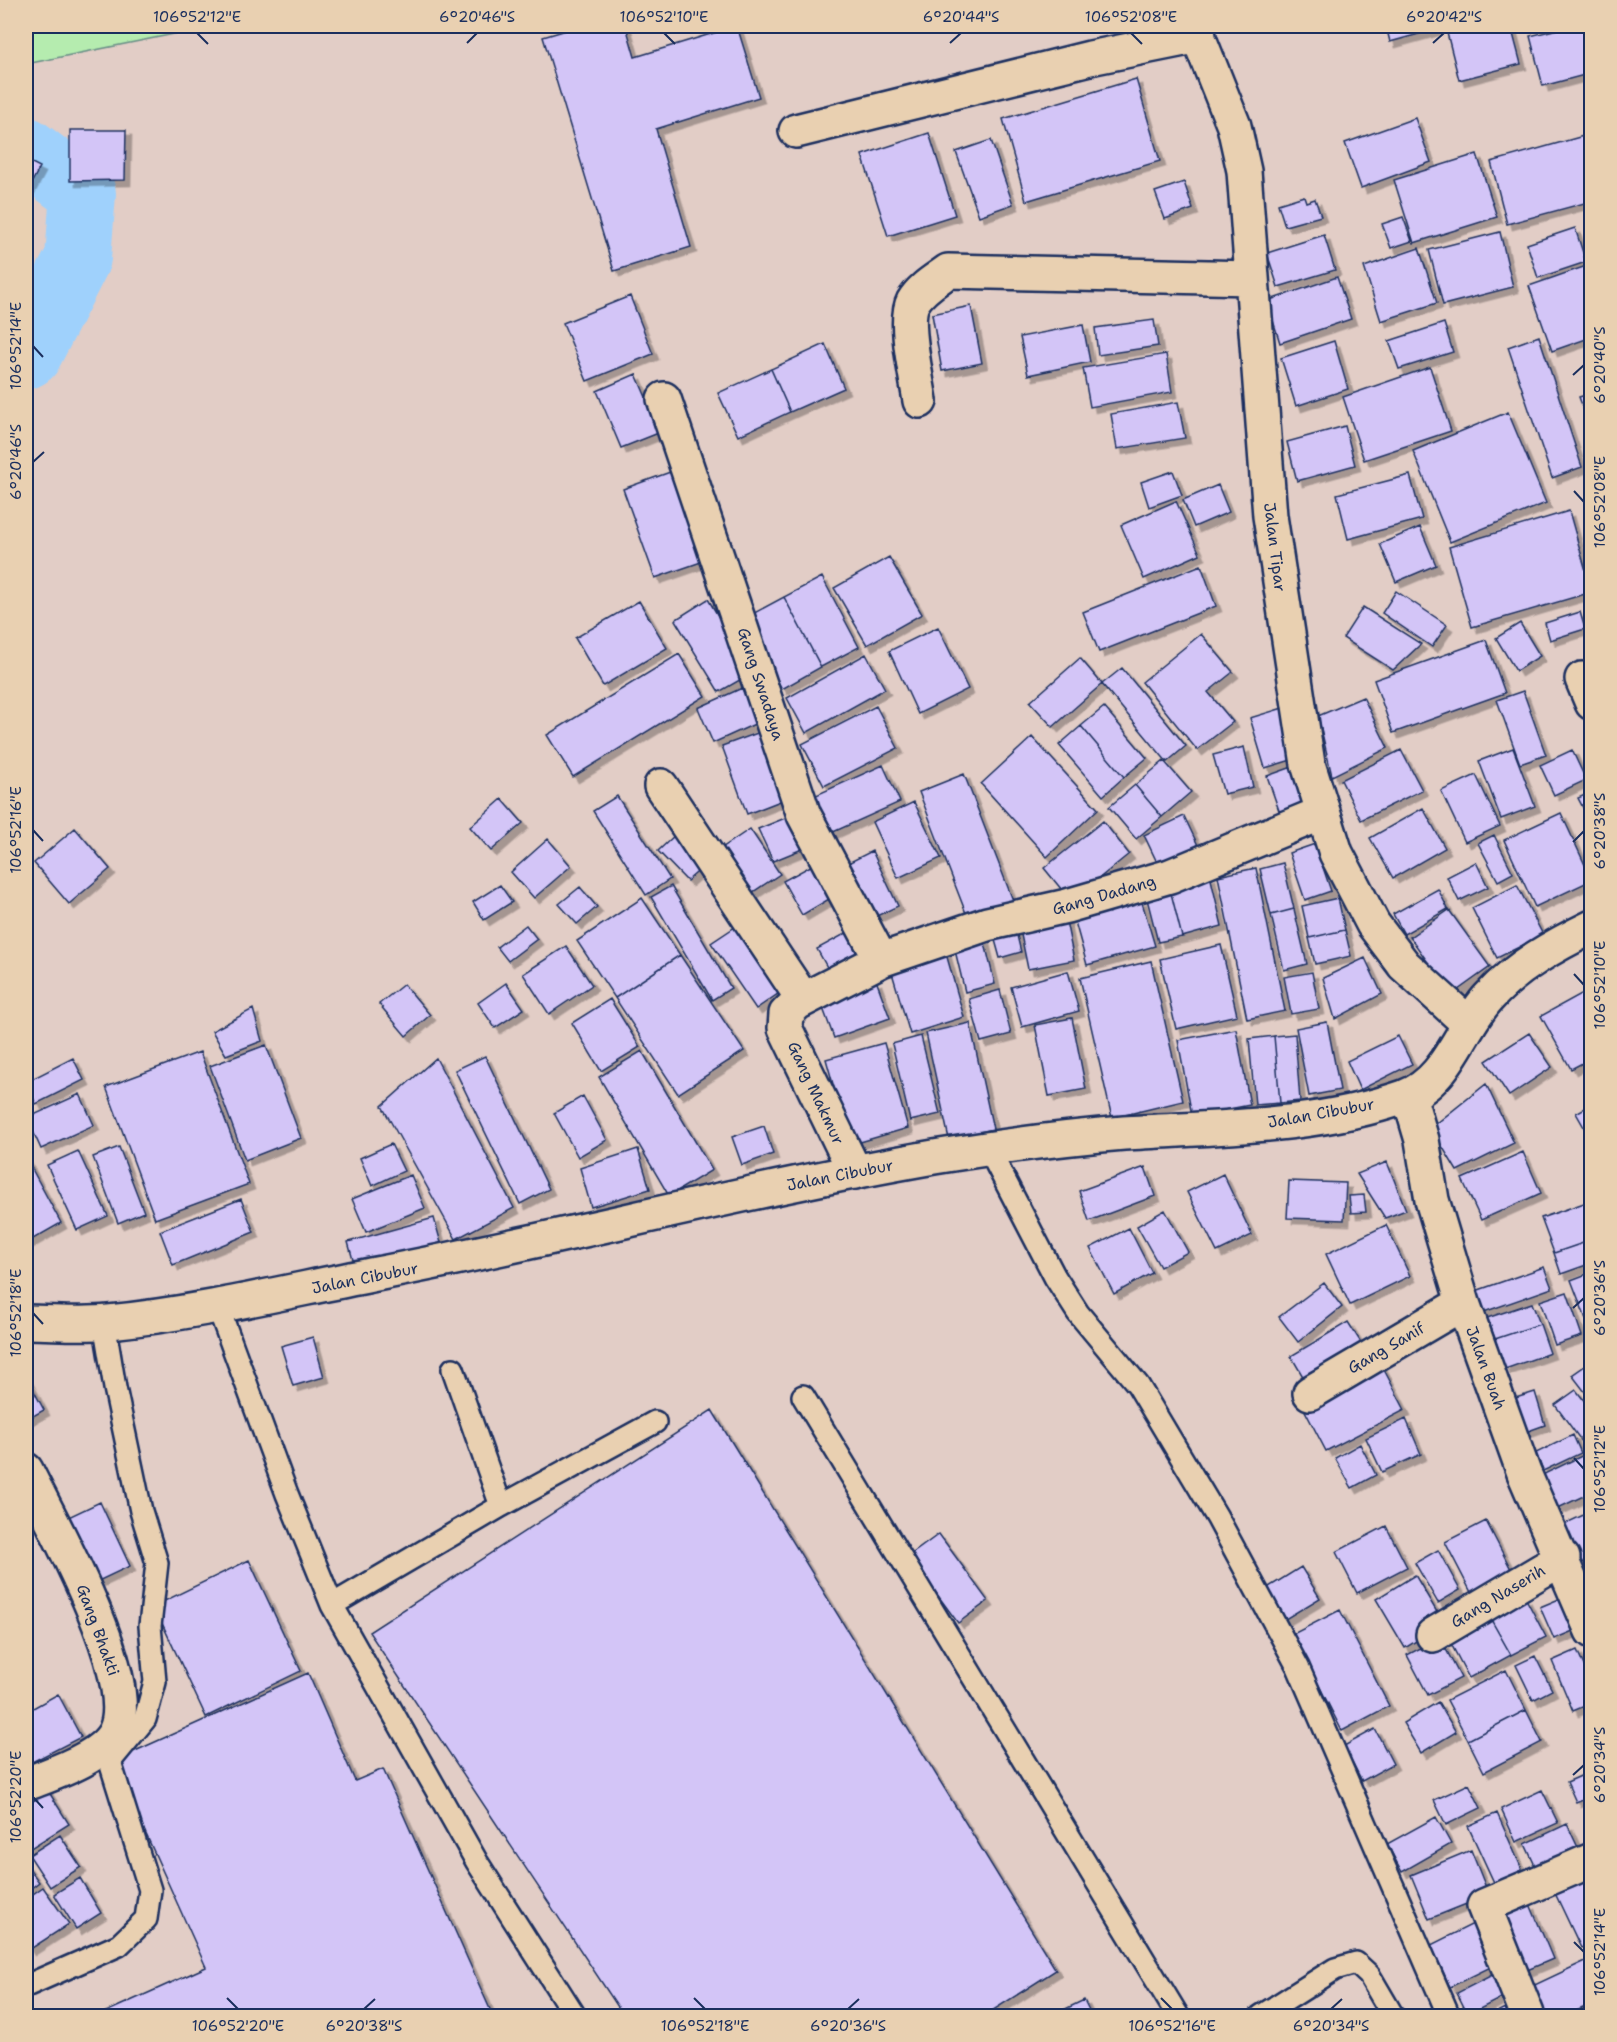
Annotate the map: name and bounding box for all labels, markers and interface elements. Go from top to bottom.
text: 106°52'12"E [153,7,241,27]
text: 6°20'46"S [439,7,515,27]
text: 106°52'10"E [620,7,708,27]
text: 6°20'44"S [923,7,999,27]
text: 106°52'08"E [1085,7,1177,27]
text: 6°20'42"S [1406,7,1482,27]
text: 106°52'14"E [6,302,26,390]
text: 6°20'40"S [1590,326,1610,404]
text: 6°20'46"S [6,424,26,500]
text: 106°52'08"E [1590,456,1610,548]
street label: Jalan Tipar [1259,501,1291,593]
street label: Gang Swadaya [733,625,789,743]
text: 106°52'16"E [6,786,26,874]
text: 6°20'38"S [1590,793,1610,869]
street label: Gang Dadang [1050,870,1158,920]
text: 106°52'10"E [1590,941,1610,1029]
street label: Gang Makmur [783,1038,849,1148]
street label: Jalan Cibubur [1266,1093,1376,1133]
street label: Jalan Cibubur [785,1154,895,1196]
street label: Jalan Cibubur [310,1257,420,1299]
text: 6°20'36"S [1590,1260,1610,1336]
text: 106°52'18"E [6,1269,26,1357]
street label: Gang Sanif [1344,1317,1429,1378]
street label: Jalan Buah [1461,1323,1511,1413]
text: 106°52'12"E [1590,1425,1610,1513]
street label: Gang Naserih [1447,1560,1549,1632]
street label: Gang Bhakti [72,1581,124,1679]
text: 6°20'34"S [1590,1727,1610,1803]
text: 106°52'20"E [6,1751,26,1843]
text: 106°52'14"E [1590,1908,1610,1996]
text: 106°52'20"E [192,2016,284,2036]
text: 6°20'38"S [326,2016,402,2036]
text: 106°52'18"E [661,2016,749,2036]
text: 6°20'36"S [810,2016,886,2036]
text: 106°52'16"E [1128,2016,1216,2036]
text: 6°20'34"S [1293,2016,1369,2036]

